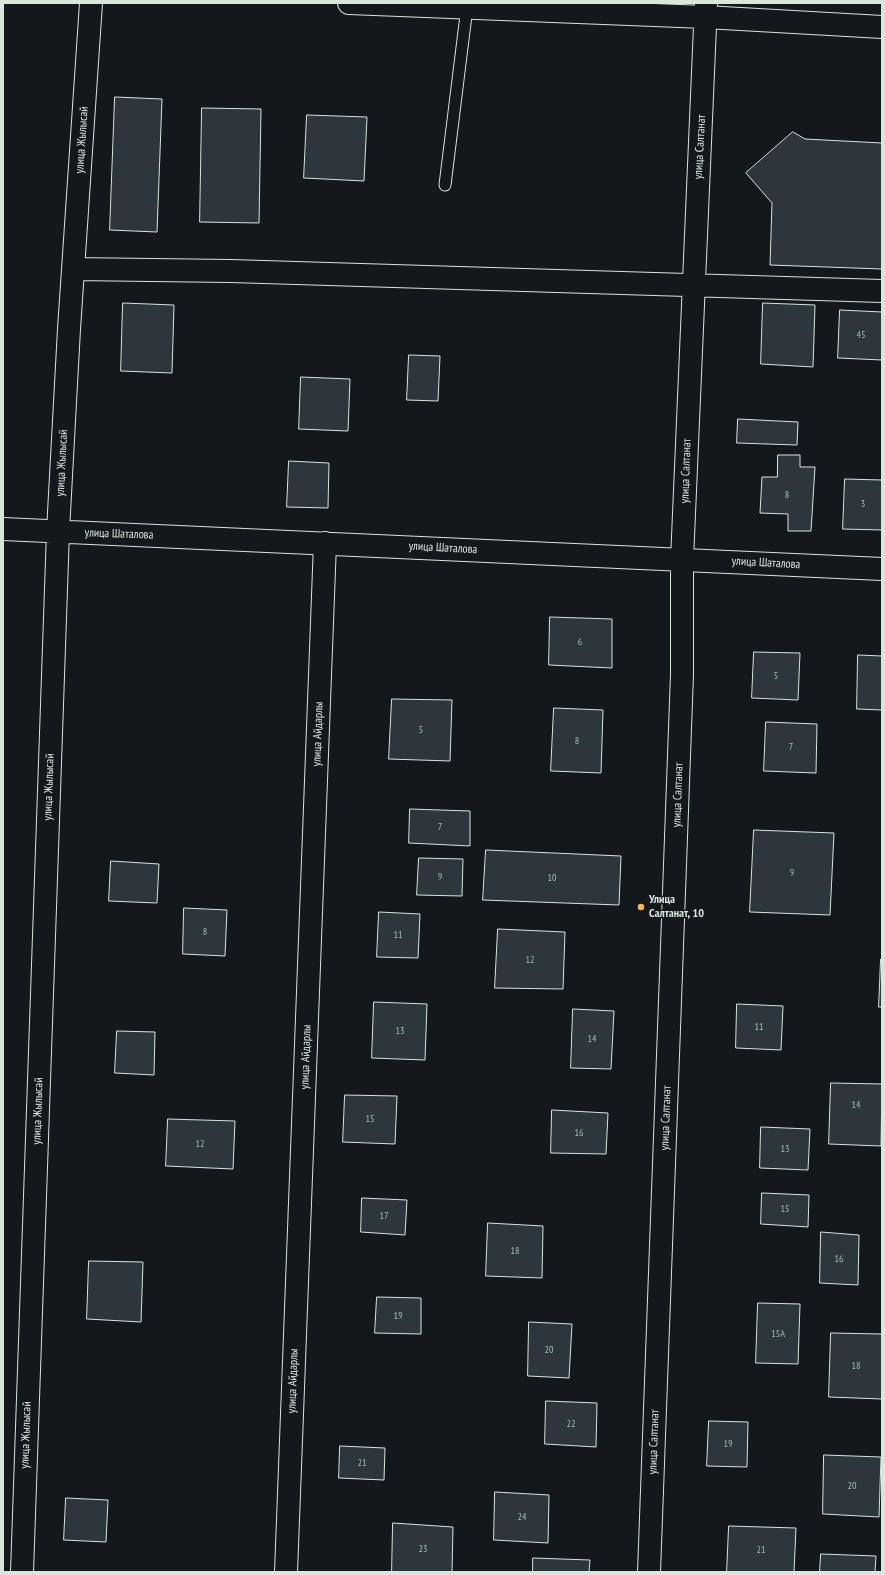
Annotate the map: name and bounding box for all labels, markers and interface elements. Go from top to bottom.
street label: улица Жылысай [72,106,92,174]
street label: улица Салтанат [691,114,709,180]
house number: 45 [857,329,865,341]
street label: улица Жылысай [53,429,71,497]
street label: улица Салтанат [678,438,694,504]
house number: 8 [785,489,789,501]
house number: 3 [861,498,865,510]
street label: улица Шаталова [84,526,154,542]
street label: улица Шаталова [408,539,478,557]
street label: улица Шаталова [731,554,801,572]
house number: 6 [578,636,582,648]
house number: 5 [774,670,778,682]
street label: улица Айдарлы [310,701,326,767]
house number: 5 [419,724,423,736]
house number: 8 [575,735,579,747]
house number: 7 [789,741,793,753]
street label: улица Жылысай [41,753,57,821]
street label: улица Салтанат [670,762,686,828]
house number: 7 [438,821,442,833]
house number: 9 [790,867,794,879]
house number: 9 [438,871,442,883]
house number: 10 [548,872,556,884]
place label: Улица Салтанат, 10 [649,893,704,921]
marker: Улица Салтанат, 10 [636,902,646,912]
house number: 8 [203,926,207,938]
house number: 11 [394,929,402,941]
house number: 12 [526,954,534,966]
house number: 11 [755,1021,763,1033]
street label: улица Айдарлы [298,1024,314,1090]
house number: 13 [396,1025,404,1037]
house number: 14 [588,1033,596,1045]
street label: улица Жылысай [30,1077,46,1145]
street label: улица Салтанат [658,1085,674,1151]
house number: 14 [852,1099,860,1111]
house number: 15 [366,1113,374,1125]
house number: 16 [575,1127,583,1139]
house number: 12 [196,1138,204,1150]
house number: 13 [781,1143,789,1155]
house number: 15 [781,1203,789,1215]
house number: 17 [380,1210,388,1222]
house number: 18 [511,1245,519,1257]
house number: 16 [835,1253,843,1265]
house number: 19 [394,1310,402,1322]
house number: 15А [771,1328,785,1340]
house number: 20 [545,1344,553,1356]
street label: улица Айдарлы [285,1348,301,1414]
house number: 18 [852,1360,860,1372]
street label: улица Жылысай [18,1401,34,1469]
street label: улица Салтанат [646,1409,662,1475]
house number: 22 [567,1418,575,1430]
house number: 19 [724,1438,732,1450]
house number: 21 [358,1457,366,1469]
house number: 20 [848,1480,856,1492]
house number: 24 [518,1511,526,1523]
house number: 23 [419,1543,427,1555]
house number: 21 [757,1544,765,1556]

